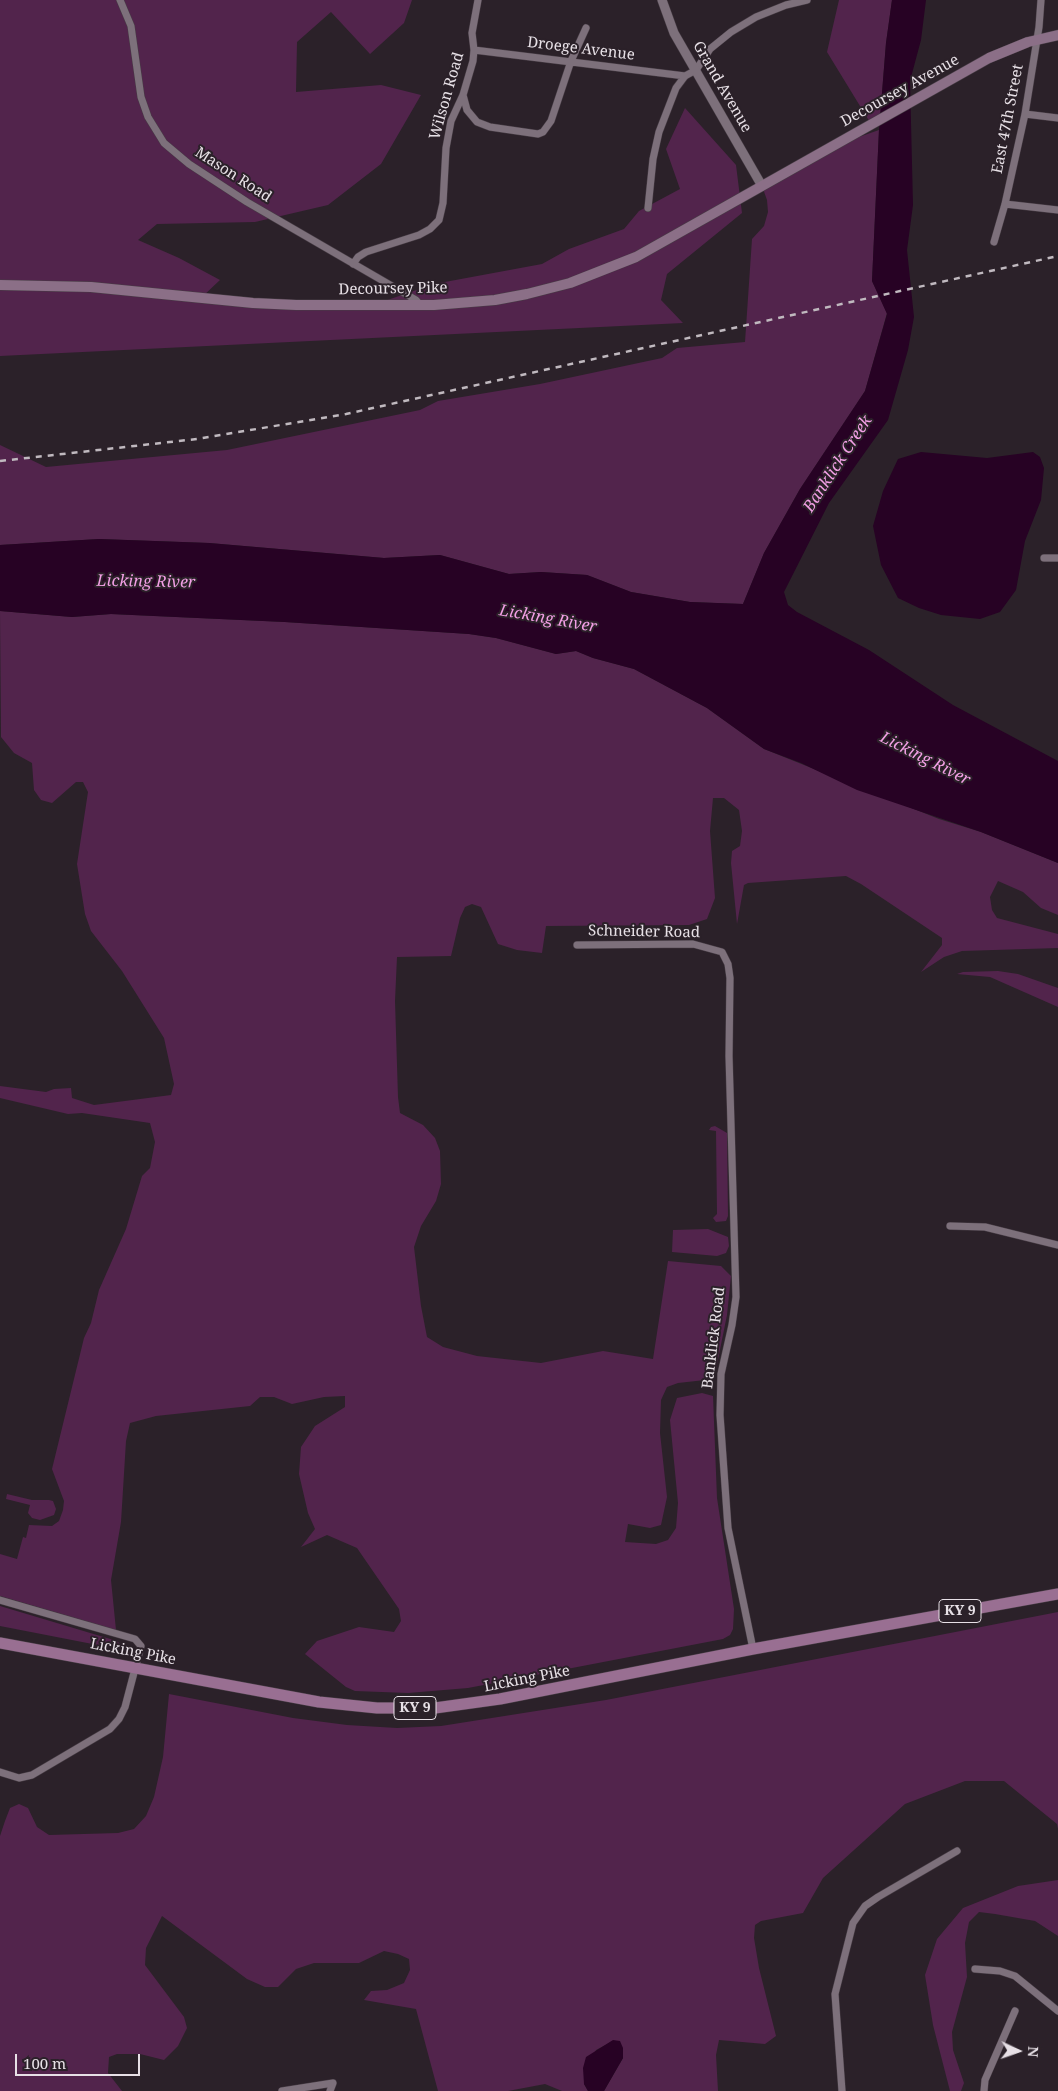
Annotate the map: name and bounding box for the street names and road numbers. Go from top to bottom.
street label: Droege Avenue [526,33,636,65]
street label: Grand Avenue [689,38,755,136]
street label: Wilson Road [426,50,468,142]
street label: Decoursey Avenue [838,51,962,131]
street label: East 47th Street [989,63,1027,175]
street label: Mason Road [191,144,275,206]
street label: Decoursey Pike [338,279,448,299]
street label: Schneider Road [588,922,700,942]
street label: Banklick Road [699,1286,729,1390]
road number: KY 9 [939,1600,981,1622]
street label: Licking Pike [89,1635,177,1669]
street label: Licking Pike [483,1662,571,1696]
road number: KY 9 [394,1696,436,1720]

